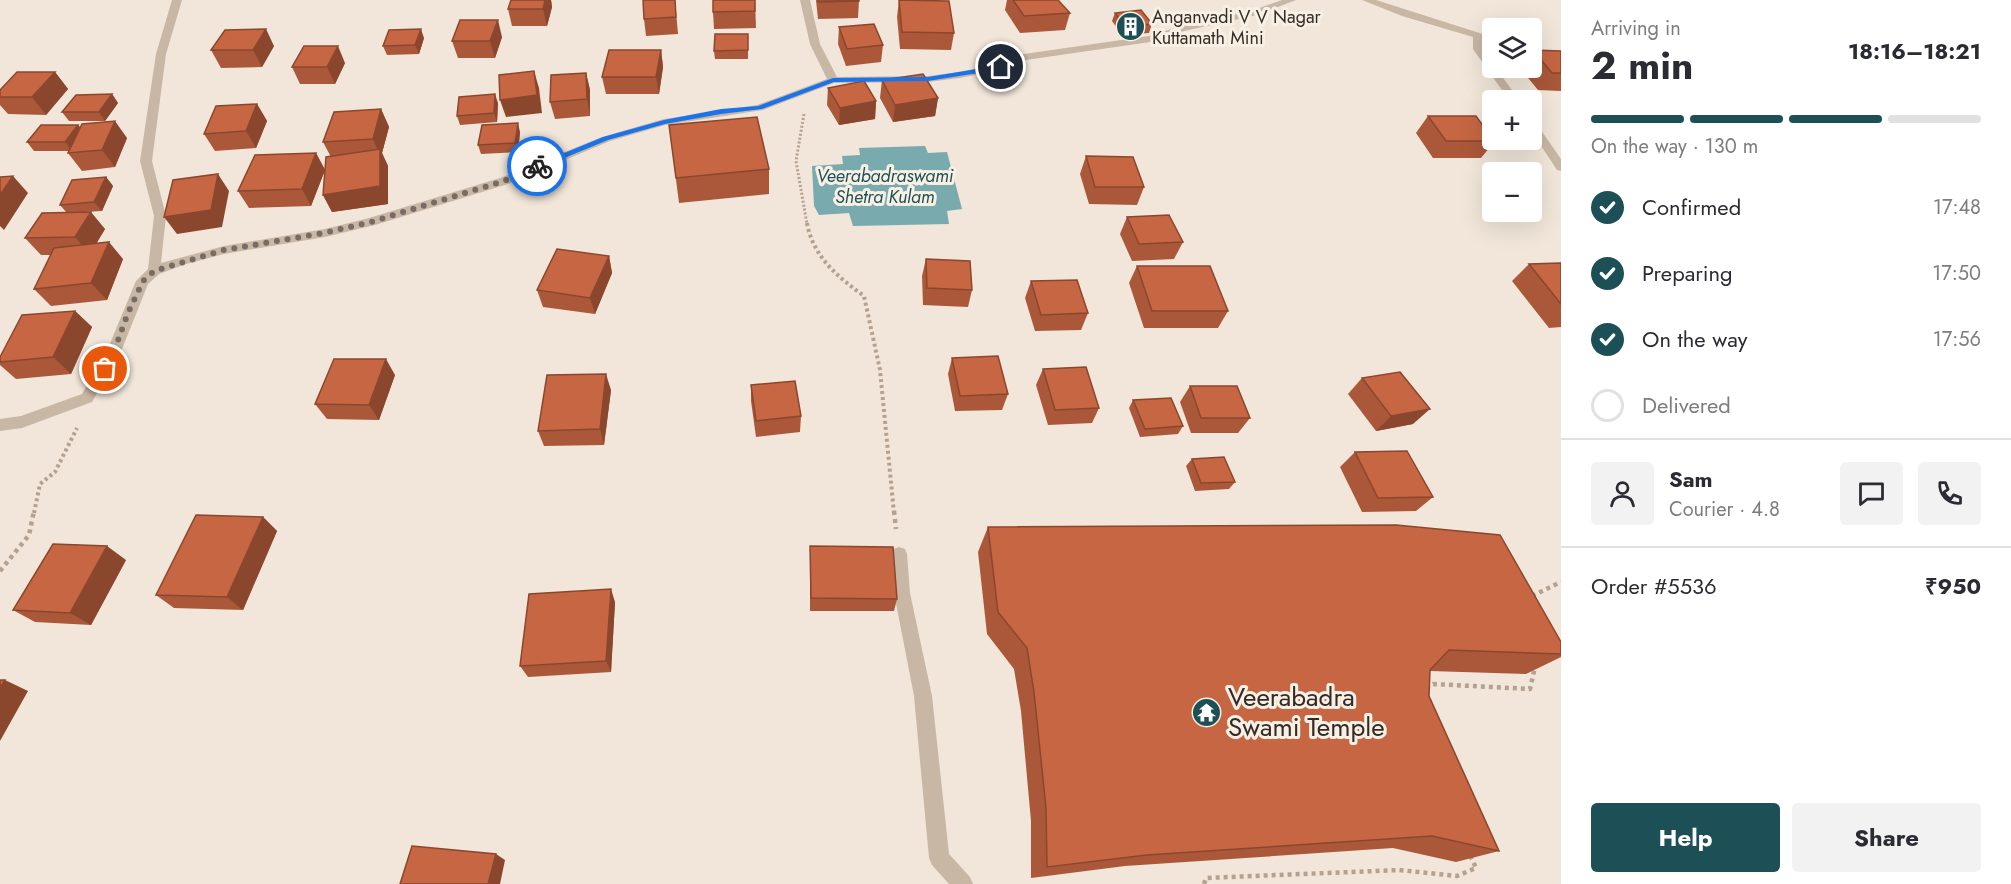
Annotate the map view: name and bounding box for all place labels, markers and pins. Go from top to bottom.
place label: Anganvadi V V Nagar Kuttamath Mini [1152,4,1322,51]
building icon: Anganvadi V V Nagar Kuttamath Mini [1115,11,1147,43]
pin [975,41,1026,92]
pin [79,343,130,394]
place label: Veerabadra Swami Temple [1228,678,1385,746]
temple icon: Veerabadra Swami Temple [1191,696,1223,728]

